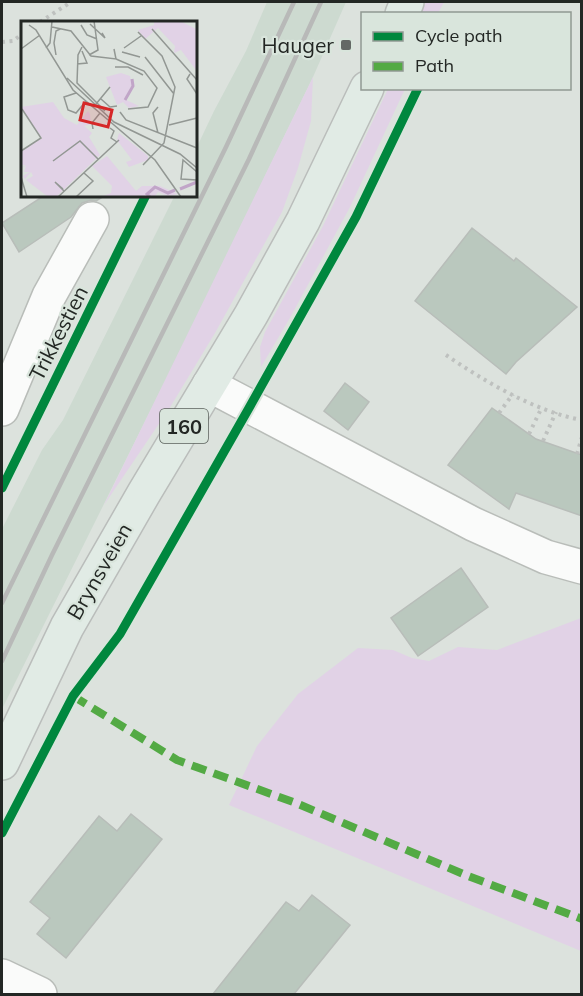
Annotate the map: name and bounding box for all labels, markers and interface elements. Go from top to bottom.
legend [361,12,571,90]
inset map [21,21,196,196]
text: Cycle path [415,24,502,47]
place label: Hauger [261,32,334,58]
marker: Hauger [339,38,353,52]
text: Path [415,54,454,77]
street label: Trikkestien [23,281,93,385]
road number: 160 [160,409,208,443]
street label: Brynsveien [61,518,137,624]

